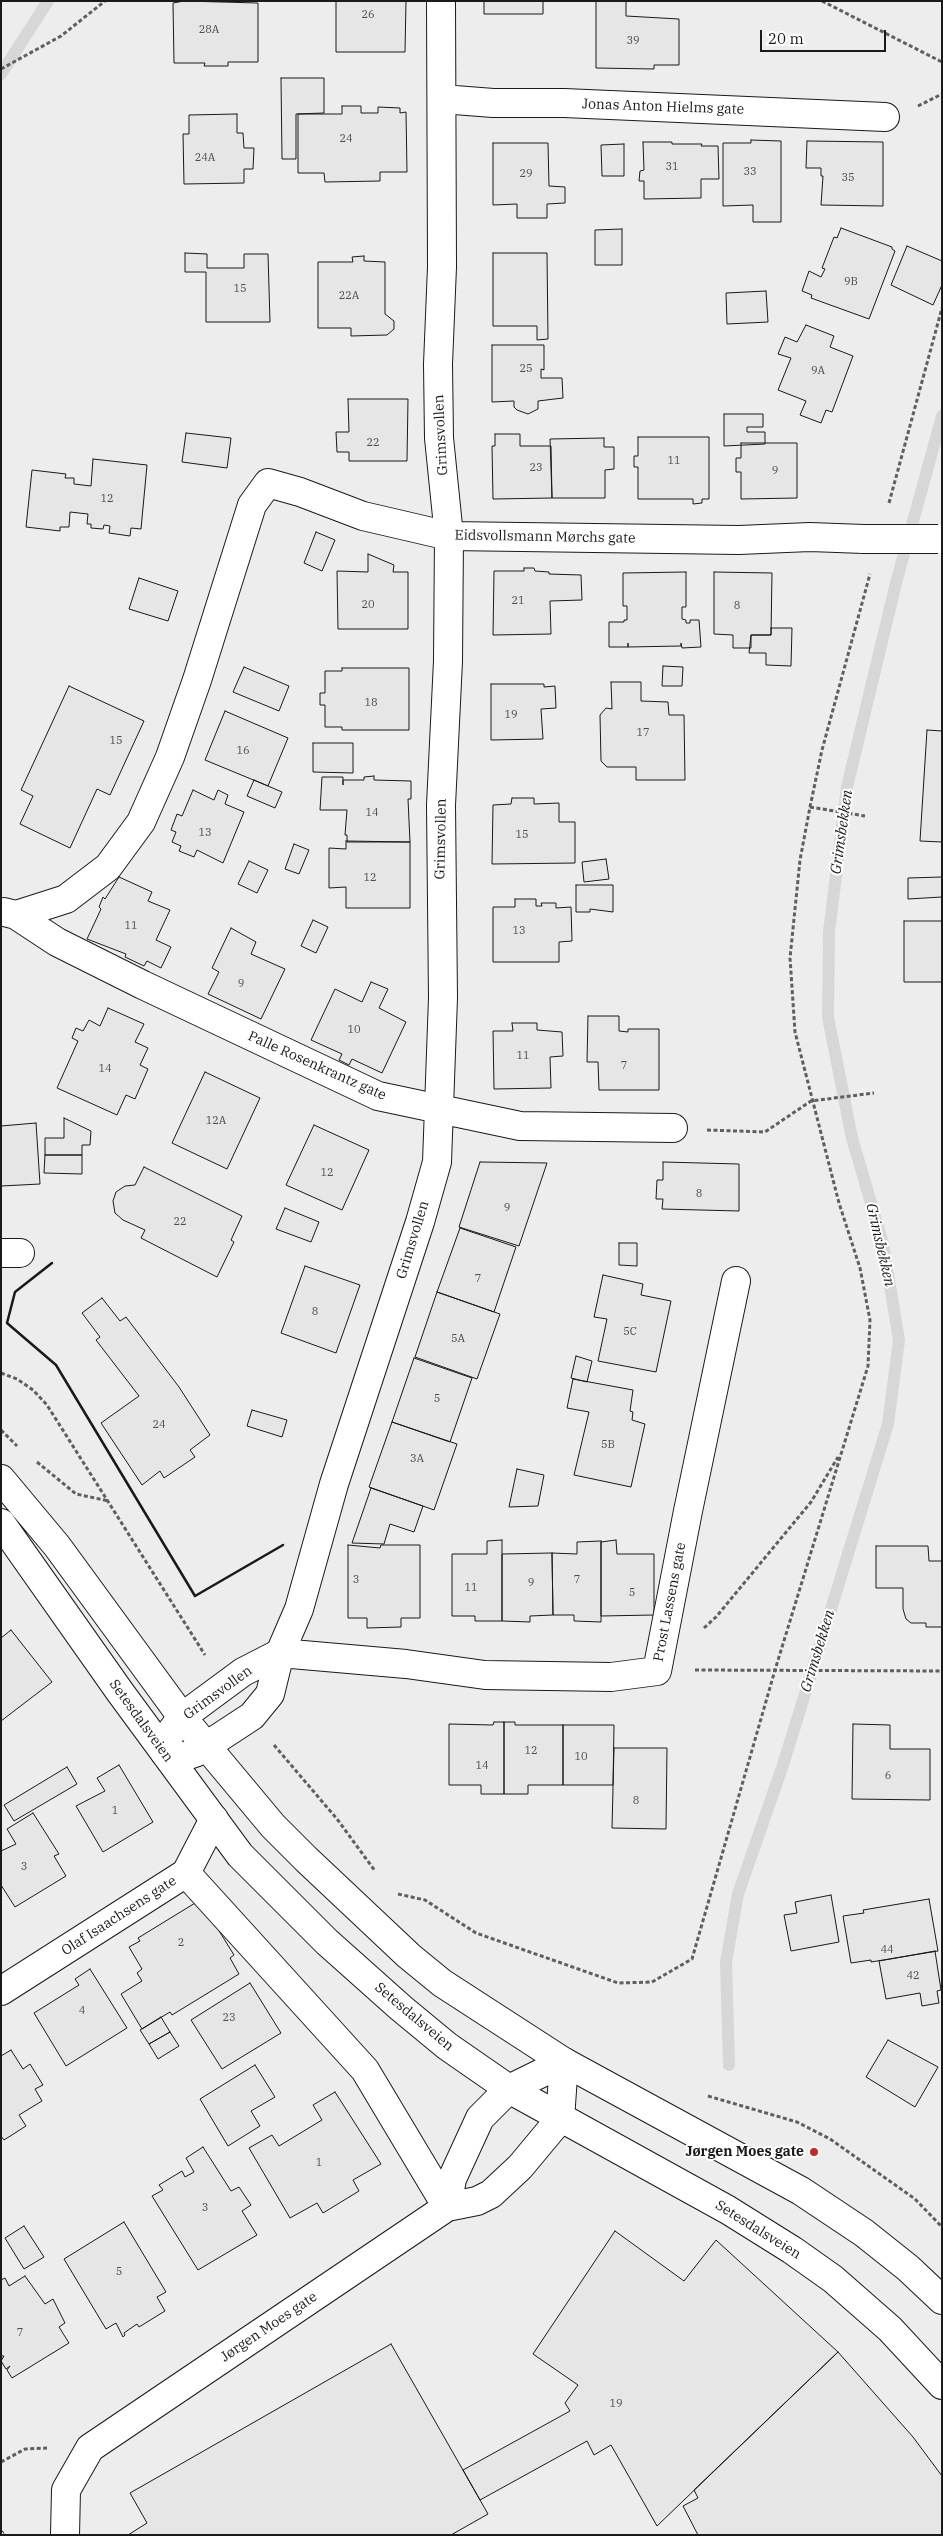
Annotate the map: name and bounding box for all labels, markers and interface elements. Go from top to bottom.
house number: 26 [361,8,375,22]
scale bar [763,20,889,52]
house number: 28A [199,23,219,37]
text: 20 m [768,29,804,48]
house number: 39 [626,34,640,48]
street label: Jonas Anton Hielms gate [582,96,744,118]
house number: 24 [339,132,353,146]
house number: 24A [195,151,215,165]
house number: 31 [665,160,679,174]
house number: 33 [743,165,757,179]
house number: 29 [519,167,533,181]
house number: 35 [841,171,855,185]
house number: 9B [844,275,858,289]
house number: 15 [233,282,247,296]
house number: 22A [339,289,359,303]
house number: 25 [519,362,533,376]
house number: 9A [811,364,825,378]
street label: Grimsvollen [430,394,452,476]
house number: 22 [366,436,380,450]
house number: 11 [667,454,681,468]
house number: 23 [529,461,543,475]
house number: 9 [772,464,778,478]
house number: 12 [100,492,114,506]
street label: Eidsvollsmann Mørchs gate [454,527,636,547]
house number: 21 [511,594,525,608]
house number: 20 [361,598,375,612]
house number: 8 [734,599,740,613]
house number: 18 [364,696,378,710]
house number: 19 [504,708,518,722]
house number: 17 [636,726,650,740]
house number: 15 [109,734,123,748]
house number: 16 [236,744,250,758]
water label: Grimsbekken [827,789,857,875]
street label: Grimsvollen [432,798,450,880]
house number: 14 [365,806,379,820]
house number: 13 [198,826,212,840]
house number: 15 [515,828,529,842]
house number: 12 [363,871,377,885]
house number: 11 [124,919,138,933]
house number: 13 [512,924,526,938]
house number: 9 [238,977,244,991]
house number: 10 [347,1023,361,1037]
street label: Palle Rosenkrantz gate [245,1028,389,1104]
house number: 11 [516,1049,530,1063]
house number: 7 [621,1059,627,1073]
house number: 14 [98,1062,112,1076]
house number: 12A [206,1114,226,1128]
house number: 12 [320,1166,334,1180]
house number: 8 [696,1187,702,1201]
street label: Grimsvollen [393,1199,433,1281]
house number: 9 [504,1201,510,1215]
water label: Grimsbekken [862,1202,898,1288]
house number: 22 [173,1215,187,1229]
house number: 7 [475,1272,481,1286]
house number: 8 [312,1305,318,1319]
house number: 5C [623,1325,637,1339]
house number: 5A [451,1332,465,1346]
house number: 5 [434,1392,440,1406]
house number: 24 [152,1418,166,1432]
house number: 5B [601,1438,615,1452]
house number: 3A [410,1452,424,1466]
street label: Prost Lassens gate [650,1541,690,1663]
house number: 3 [353,1573,359,1587]
house number: 7 [574,1573,580,1587]
house number: 9 [528,1576,534,1590]
house number: 11 [464,1581,478,1595]
house number: 5 [629,1586,635,1600]
water label: Grimsbekken [797,1608,839,1694]
street label: Grimsvollen [180,1662,256,1724]
street label: Setesdalsveien [105,1677,177,1765]
house number: 12 [524,1744,538,1758]
house number: 10 [574,1750,588,1764]
house number: 14 [475,1759,489,1773]
house number: 6 [885,1769,891,1783]
house number: 8 [633,1794,639,1808]
house number: 1 [112,1804,118,1818]
house number: 3 [21,1860,27,1874]
street label: Olaf Isaachsens gate [58,1873,180,1959]
house number: 2 [178,1936,184,1950]
house number: 44 [880,1943,894,1957]
house number: 42 [906,1969,920,1983]
street label: Setesdalsveien [371,1979,457,2055]
house number: 4 [79,2004,85,2018]
house number: 23 [222,2011,236,2025]
place label: Jørgen Moes gate [685,2144,804,2160]
marker: Jørgen Moes gate [808,2146,820,2158]
house number: 1 [316,2156,322,2170]
street label: Setesdalsveien [712,2197,804,2263]
house number: 3 [202,2201,208,2215]
house number: 5 [116,2265,122,2279]
street label: Jørgen Moes gate [217,2288,321,2366]
house number: 7 [17,2326,23,2340]
house number: 19 [609,2397,623,2411]

